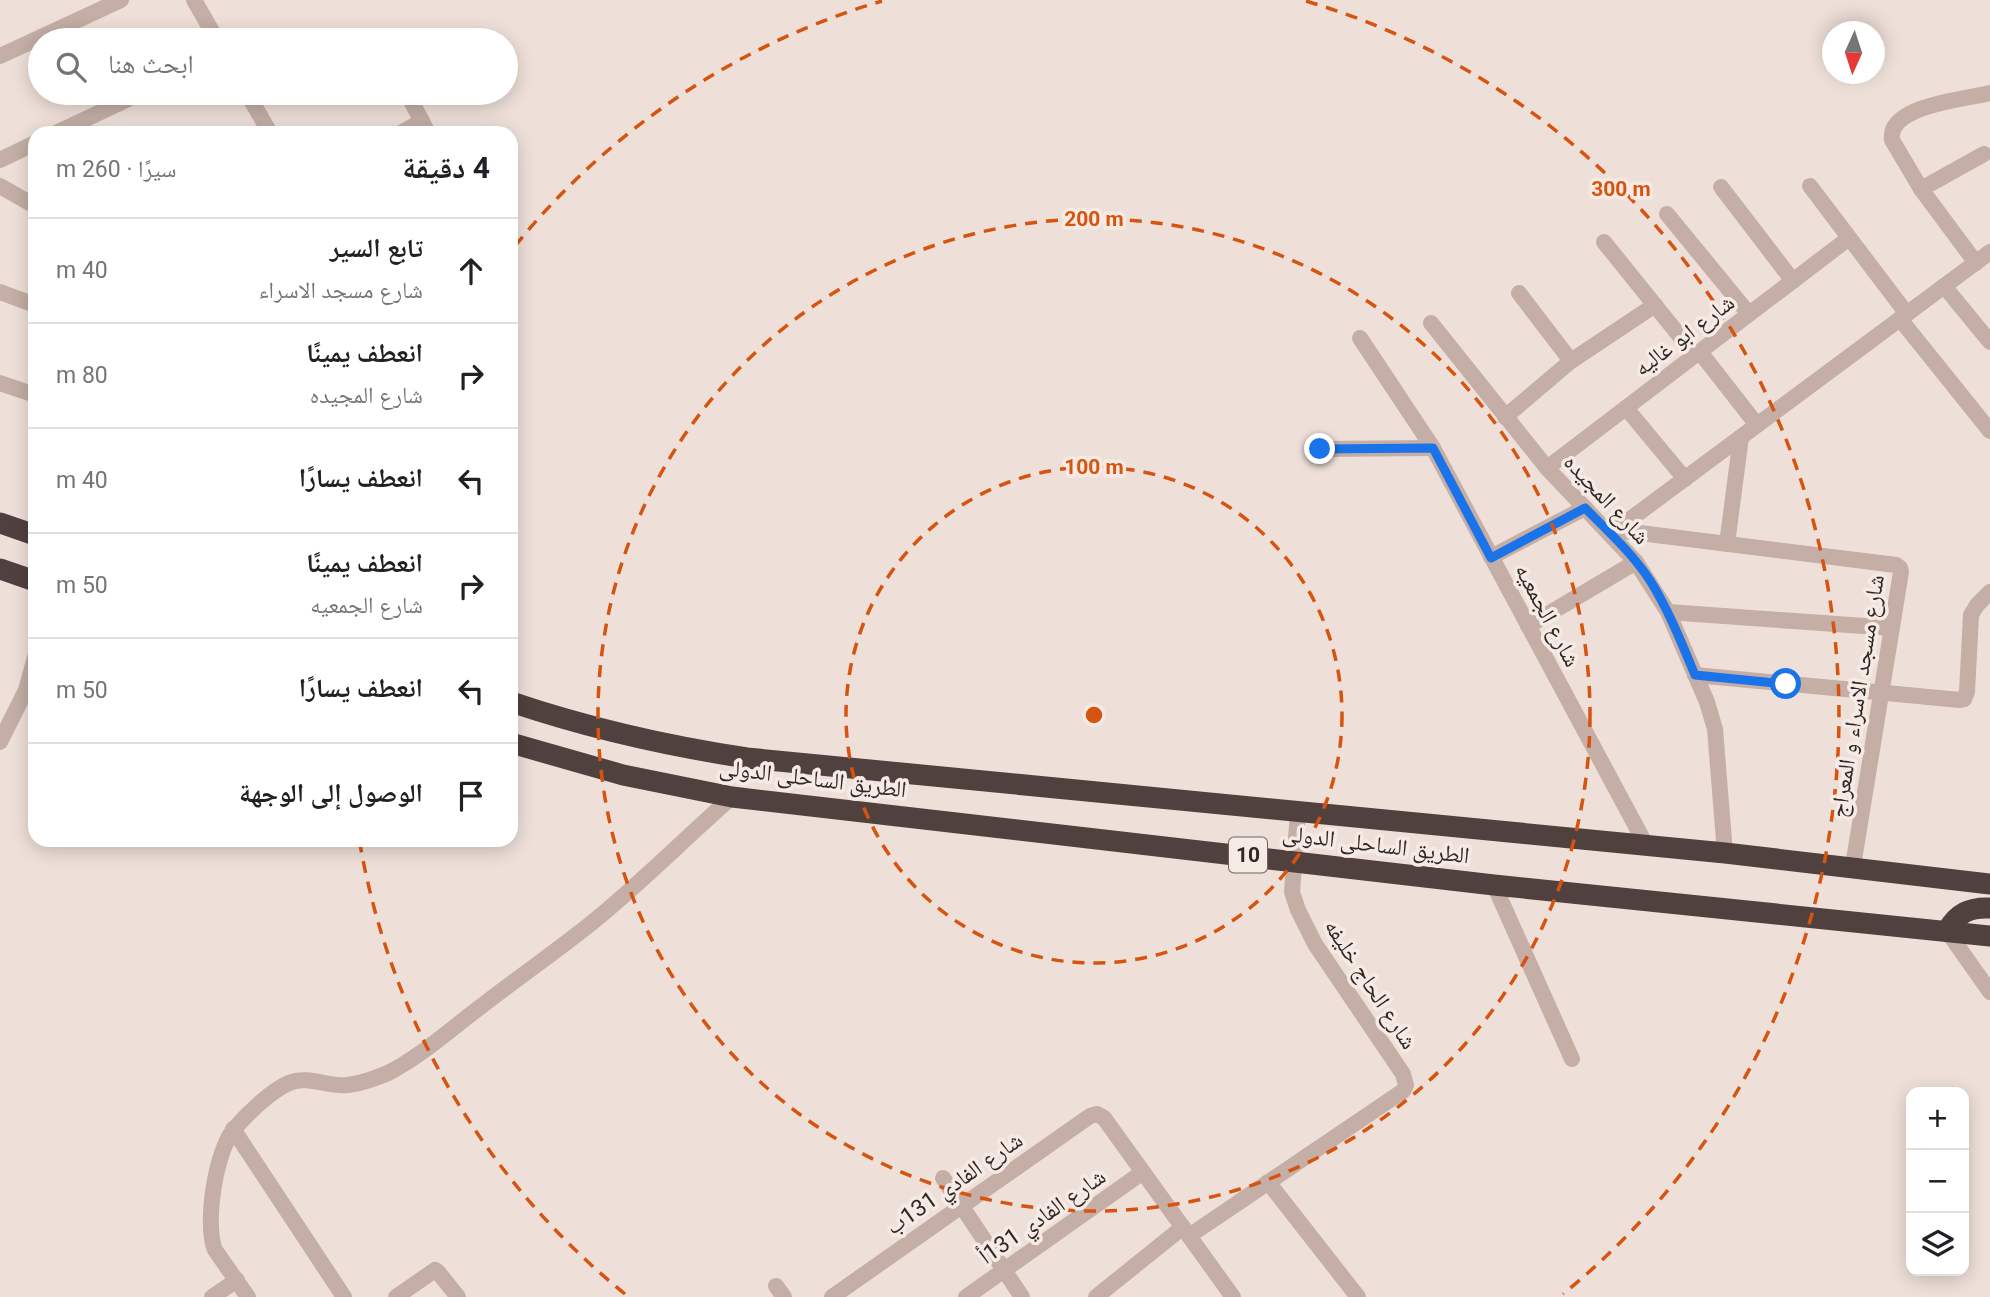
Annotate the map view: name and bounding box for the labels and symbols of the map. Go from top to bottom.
north arrow [1822,21,1885,84]
text: 300 m [1591,177,1651,201]
text: 200 m [1064,207,1124,231]
street label: شارع ابو غاليه [1629,289,1740,383]
route end [1304,433,1335,464]
street label: شارع المجيده [1557,449,1655,551]
text: 100 m [1064,455,1124,479]
street label: شارع الجمعيه [1508,559,1586,672]
street label: شارع مسجد الاسراء و المعراج [1825,573,1891,820]
route start [1770,668,1801,699]
centre of rings [1082,703,1106,727]
street label: الطريق الساحلى الدولى [718,754,908,803]
street label: الطريق الساحلى الدولى [1281,820,1471,869]
road number: 10 [1229,838,1267,872]
street label: شارع الحاج خليفه [1318,914,1423,1055]
street label: شارع الفادي 131ب [881,1126,1031,1244]
street label: شارع الفادي 131أ [973,1162,1114,1274]

